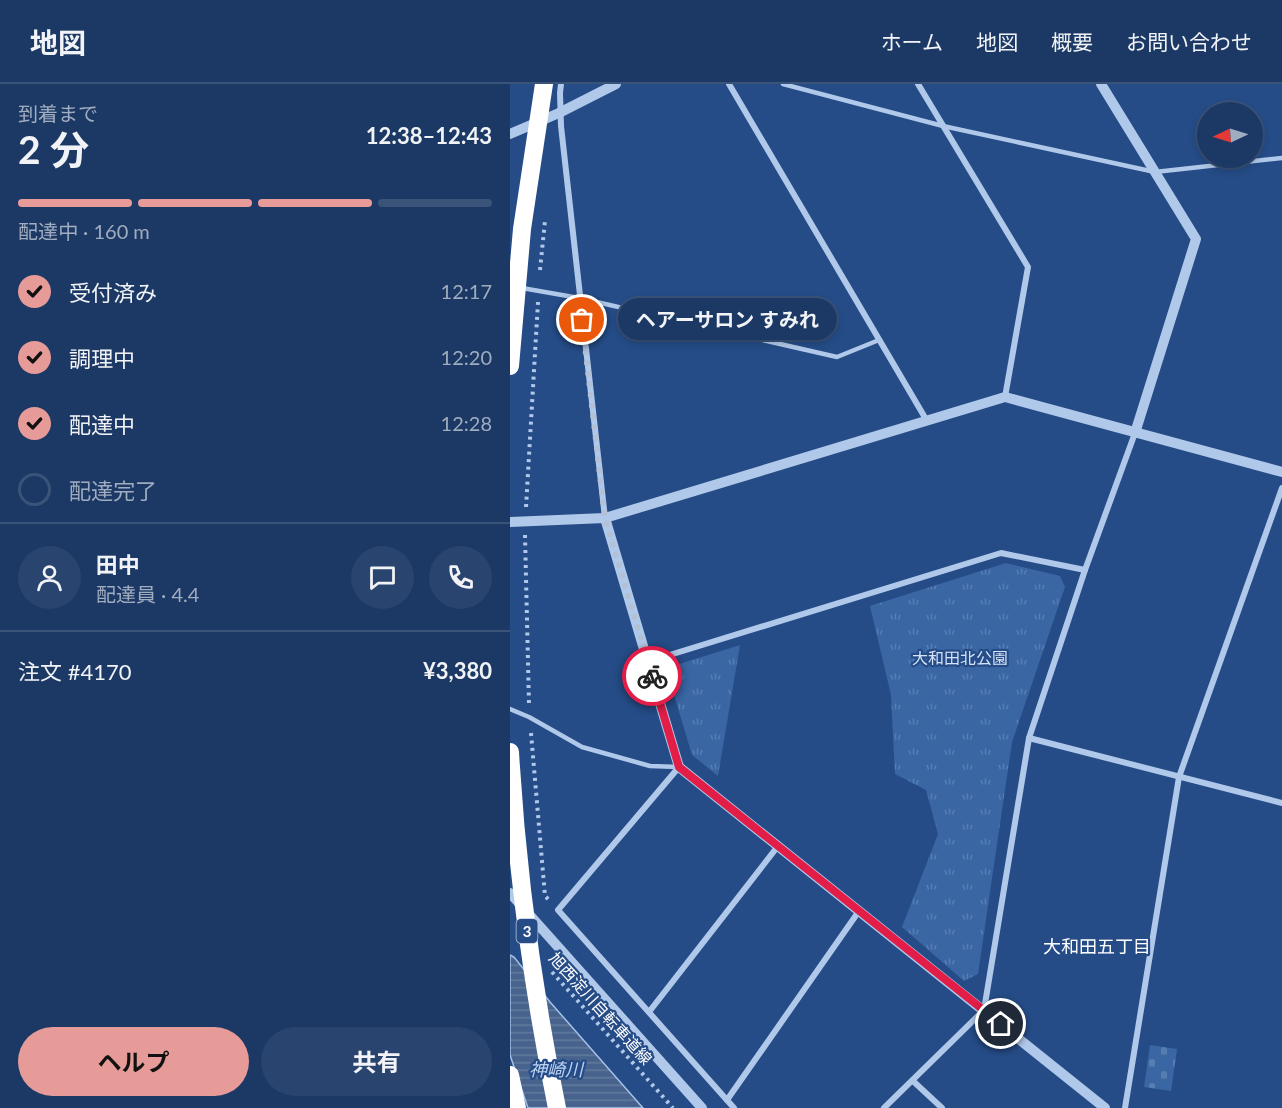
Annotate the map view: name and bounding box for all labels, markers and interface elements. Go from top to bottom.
text: 地図 [30,25,86,59]
text: ホーム [881,29,943,54]
text: 地図 [976,29,1018,54]
text: 概要 [1051,29,1093,54]
text: お問い合わせ [1126,29,1252,54]
text: 到着まで [18,101,98,125]
north arrow [1197,102,1263,168]
map controls [1197,102,1263,168]
text: 12:38–12:43 [366,122,492,149]
text: 2 分 [18,126,89,172]
text: 配達中 · 160 m [18,219,150,243]
icon: check [18,275,51,308]
text: 受付済み [69,279,157,306]
text: 12:17 [441,279,492,303]
pin [556,294,607,345]
callout: ヘアーサロン すみれ [618,299,837,341]
icon: bag [565,303,598,336]
text: ヘアーサロン すみれ [636,307,819,331]
icon: check [18,341,51,374]
text: 調理中 [69,345,135,372]
text: 12:20 [441,345,492,369]
icon: check [18,407,51,440]
text: 配達中 [69,411,135,438]
text: 12:28 [441,411,492,435]
text: 配達完了 [69,477,157,504]
button: person [18,546,81,609]
button: chat [351,546,414,609]
button: phone [429,546,492,609]
text: 田中 [96,551,140,578]
text: 配達員 · 4.4 [96,582,199,606]
courier [622,646,682,706]
park label: 大和田北公園 [912,648,1008,667]
text: ¥3,380 [423,657,492,684]
text: 注文 #4170 [18,658,131,685]
icon: bike [636,660,669,693]
road number: 3 [517,919,538,943]
district label: 大和田五丁目 [1043,935,1151,957]
street label: 旭西淀川自転車道線 [546,948,656,1068]
pin [975,998,1026,1049]
icon: home [984,1007,1017,1040]
button: ヘルプ [18,1027,249,1096]
button: 共有 [261,1027,492,1096]
water label: 神崎川 [529,1058,585,1080]

